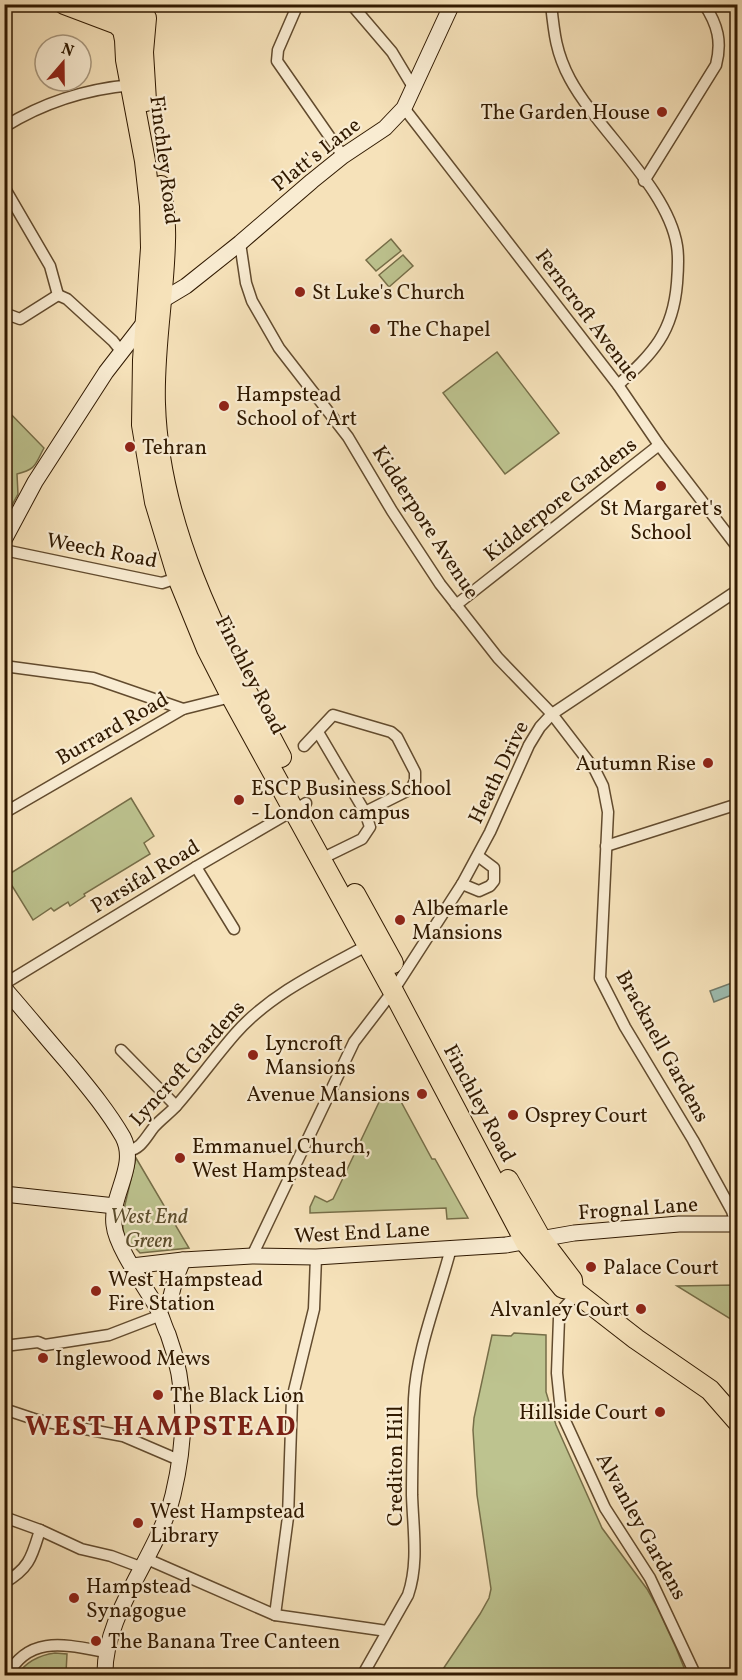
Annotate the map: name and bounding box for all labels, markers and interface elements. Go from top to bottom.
north arrow [33,33,93,93]
text: N [58,38,77,63]
street label: Finchley Road [141,94,186,226]
place label: The Garden House [481,99,650,128]
marker: The Garden House [655,105,669,119]
street label: Platt's Lane [267,111,367,199]
street label: Ferncroft Avenue [527,244,646,388]
place label: St Luke's Church [312,279,465,308]
marker: St Luke's Church [293,285,307,299]
place label: The Chapel [387,316,491,345]
marker: The Chapel [368,322,382,336]
place label: Hampstead School of Art [236,381,357,434]
marker: Hampstead School of Art [217,399,231,413]
street label: Kidderpore Gardens [478,431,644,569]
place label: Tehran [142,434,207,463]
marker: Tehran [123,440,137,454]
street label: Kidderpore Avenue [364,440,485,605]
marker: St Margaret's School [654,479,668,493]
place label: St Margaret's School [600,495,722,548]
street label: Weech Road [44,527,160,576]
street label: Finchley Road [207,611,292,740]
street label: Burrard Road [51,685,174,773]
street label: Heath Drive [462,716,537,829]
place label: Autumn Rise [576,750,696,779]
marker: Autumn Rise [701,756,715,770]
place label: ESCP Business School - London campus [251,775,452,828]
marker: ESCP Business School - London campus [232,793,246,807]
street label: Parsifal Road [86,833,206,921]
place label: Albemarle Mansions [412,895,509,948]
marker: Albemarle Mansions [393,913,407,927]
street label: Bracknell Gardens [608,965,716,1128]
street label: Lyncroft Gardens [124,995,252,1133]
place label: Lyncroft Mansions [265,1030,356,1083]
street label: Finchley Road [435,1040,522,1168]
marker: Lyncroft Mansions [246,1048,260,1062]
place label: Avenue Mansions [247,1081,410,1110]
marker: Avenue Mansions [415,1087,429,1101]
place label: Osprey Court [525,1102,648,1131]
marker: Osprey Court [506,1108,520,1122]
place label: Emmanuel Church, West Hampstead [192,1133,371,1186]
marker: Emmanuel Church, West Hampstead [173,1151,187,1165]
street label: Frognal Lane [577,1191,699,1228]
park label: West End Green [110,1203,188,1256]
street label: West End Lane [294,1215,431,1252]
place label: Palace Court [603,1254,719,1283]
marker: Palace Court [584,1260,598,1274]
place label: West Hampstead Fire Station [108,1266,263,1319]
marker: West Hampstead Fire Station [89,1284,103,1298]
place label: Alvanley Court [490,1296,629,1325]
marker: Alvanley Court [634,1302,648,1316]
place label: Inglewood Mews [55,1345,210,1374]
marker: Inglewood Mews [36,1351,50,1365]
place label: The Black Lion [170,1382,305,1411]
marker: The Black Lion [151,1388,165,1402]
place label: Hillside Court [519,1399,648,1428]
marker: Hillside Court [653,1405,667,1419]
street label: Crediton Hill [382,1406,411,1526]
district label: WEST HAMPSTEAD [25,1409,297,1447]
street label: Alvanley Gardens [588,1448,693,1605]
place label: West Hampstead Library [150,1498,305,1551]
marker: West Hampstead Library [131,1516,145,1530]
place label: Hampstead Synagogue [86,1573,191,1626]
marker: Hampstead Synagogue [67,1591,81,1605]
place label: The Banana Tree Canteen [108,1628,340,1657]
marker: The Banana Tree Canteen [89,1634,103,1648]

